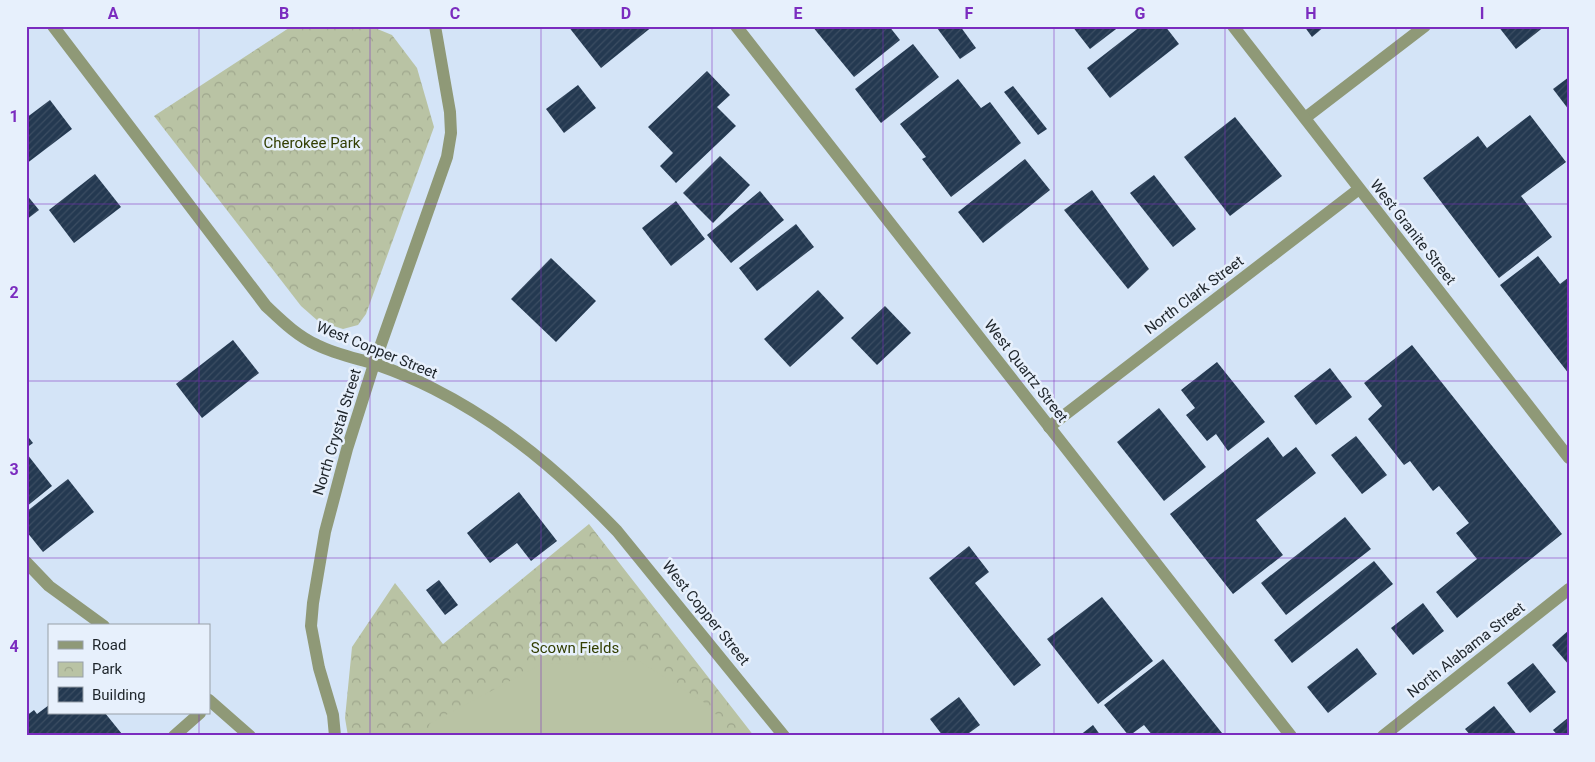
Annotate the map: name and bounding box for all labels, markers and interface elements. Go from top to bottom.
text: A [108,4,119,23]
text: B [279,4,289,23]
text: C [450,4,460,23]
text: D [621,4,631,23]
text: E [794,4,803,23]
text: F [965,4,974,23]
text: G [1135,4,1146,23]
text: H [1305,4,1317,23]
text: I [1480,4,1484,23]
text: 1 [9,107,19,126]
park label: Cherokee Park [264,134,361,152]
street label: West Granite Street [1366,176,1460,288]
street label: North Clark Street [1141,252,1247,338]
text: 2 [9,283,19,302]
street label: West Quartz Street [980,316,1072,426]
street label: West Copper Street [314,318,440,383]
street label: North Crystal Street [309,366,365,497]
text: 3 [9,460,19,479]
street label: West Copper Street [658,557,754,669]
street label: North Alabama Street [1404,598,1528,702]
legend [48,624,210,714]
text: Road [92,636,126,654]
text: 4 [9,637,19,656]
park label: Scown Fields [531,639,619,657]
text: Park [92,660,123,678]
text: Building [92,686,146,704]

